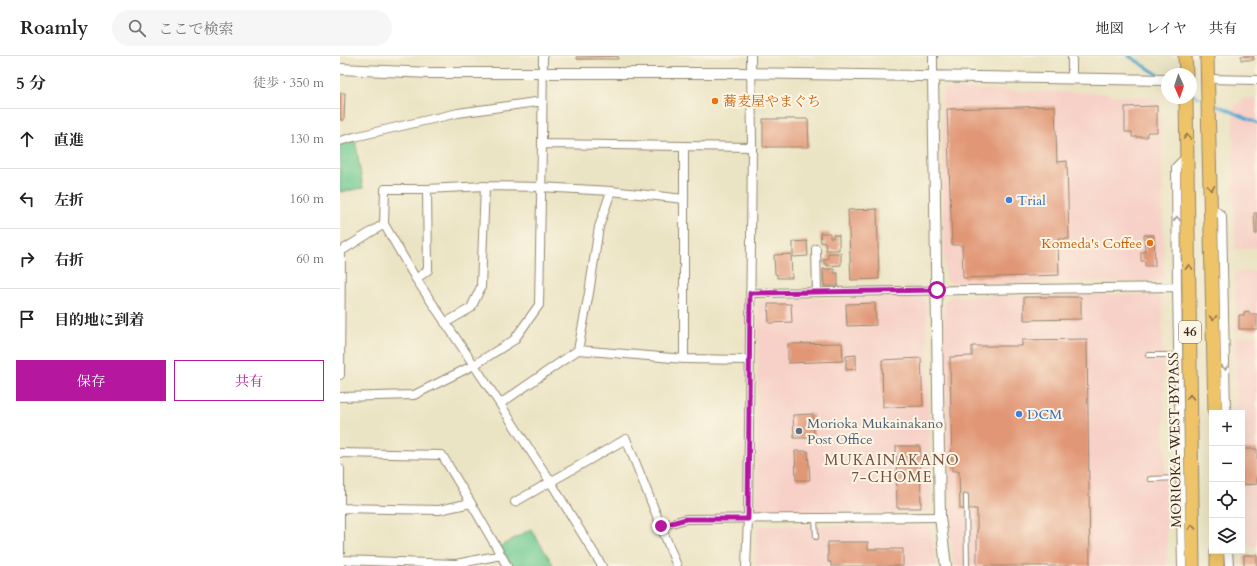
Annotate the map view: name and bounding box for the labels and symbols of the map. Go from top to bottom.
north arrow [1161,68,1197,104]
place label: 蕎麦屋やまぐち [723,92,821,111]
marker: 蕎麦屋やまぐち [710,96,720,106]
one-way arrow [1183,134,1191,140]
one-way arrow [1207,185,1215,191]
place label: Trial [1017,191,1046,210]
marker: Trial [1004,195,1014,205]
one-way arrow [1173,216,1181,222]
place label: Komeda's Coffee [1041,234,1142,253]
marker: Komeda's Coffee [1145,238,1155,248]
one-way arrow [1185,264,1193,270]
route start [928,281,946,299]
one-way arrow [1209,315,1217,321]
road number: 46 [1179,321,1201,343]
street label: MORIOKA-WEST BYPASS [1164,352,1186,528]
one-way arrow [1221,364,1229,370]
one-way arrow [1186,394,1194,400]
place label: DCM [1027,405,1062,424]
marker: DCM [1014,409,1024,419]
place label: Morioka Mukainakano Post Office [807,414,944,449]
marker: Morioka Mukainakano Post Office [794,426,804,436]
district label: MUKAINAKANO 7-CHOME [824,450,960,487]
route end [652,517,670,535]
one-way arrow [1188,524,1196,530]

